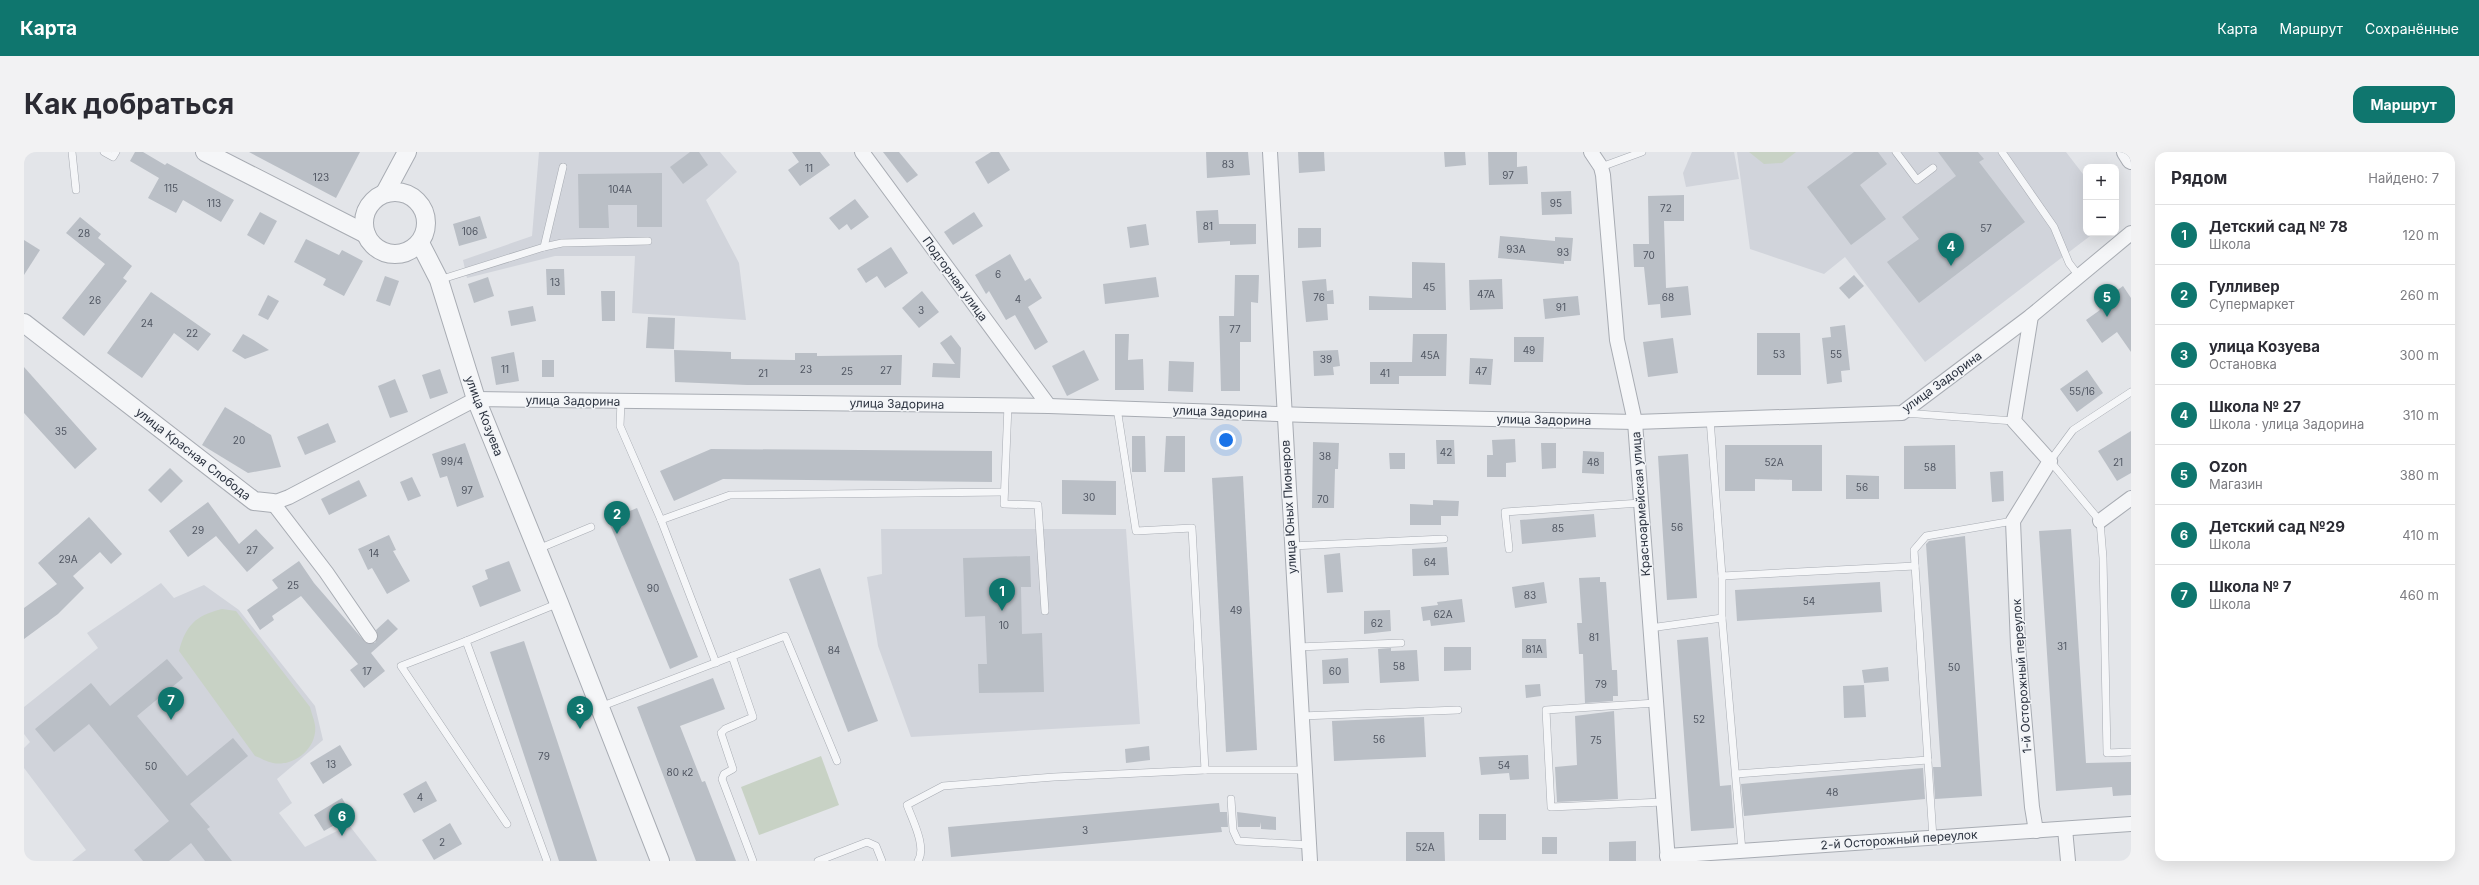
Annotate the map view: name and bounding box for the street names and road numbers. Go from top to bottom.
street label: Подгорная улица [920,233,991,324]
street label: улица Задорина [1899,348,1984,415]
street label: улица Козуева [462,373,507,458]
street label: улица Задорина [526,392,620,409]
street label: улица Задорина [850,395,944,412]
street label: улица Задорина [1172,402,1268,421]
street label: улица Красная Слобода [133,404,254,503]
street label: улица Задорина [1497,411,1591,428]
street label: Красноармейская улица [1628,431,1653,577]
street label: улица Юных Пионеров [1277,439,1300,574]
street label: 1-й Осторожный переулок [2009,598,2034,754]
street label: 2-й Осторожный переулок [1820,826,1978,852]

